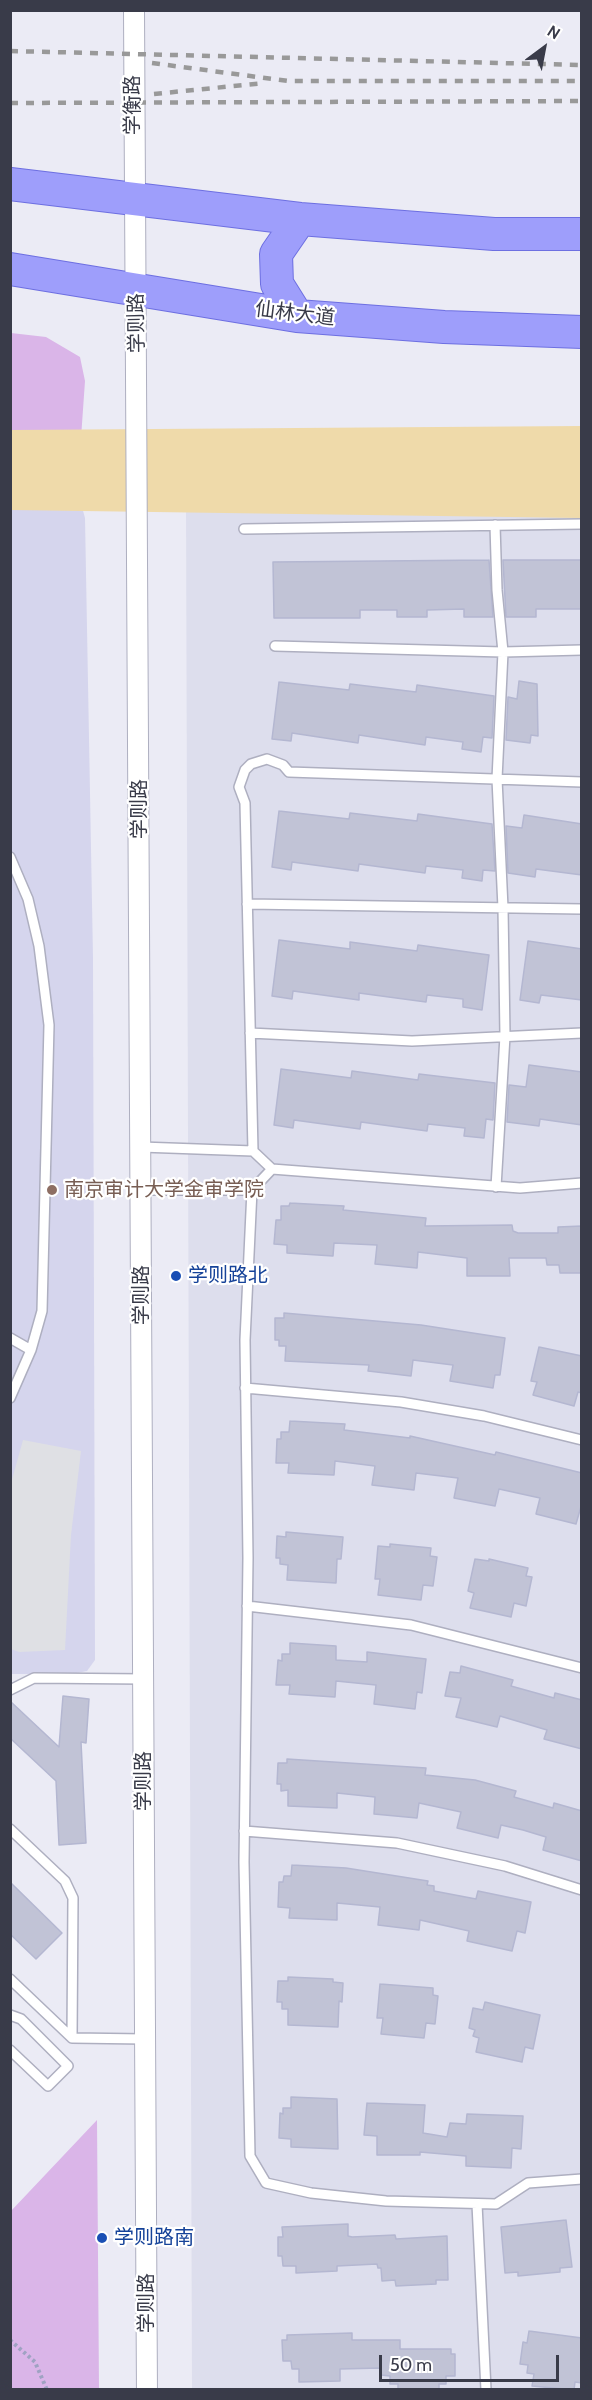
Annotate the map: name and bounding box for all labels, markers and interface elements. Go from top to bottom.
north arrow [514,18,574,78]
text: N [544,21,564,43]
street label: 学衡路 [121,75,145,135]
street label: 学则路 [124,293,150,353]
street label: 仙林大道 [254,297,336,331]
street label: 学则路 [128,779,152,839]
place label: 南京审计大学金审学院 [64,1178,264,1202]
marker: 南京审计大学金审学院 [45,1183,59,1197]
place label: 学则路北 [188,1264,268,1288]
street label: 学则路 [130,1265,154,1325]
marker: 学则路北 [169,1269,183,1283]
street label: 学则路 [132,1751,156,1811]
place label: 学则路南 [114,2226,194,2250]
marker: 学则路南 [95,2231,109,2245]
street label: 学则路 [135,2273,159,2333]
scale bar [382,2343,562,2381]
text: 50 m [390,2354,432,2376]

